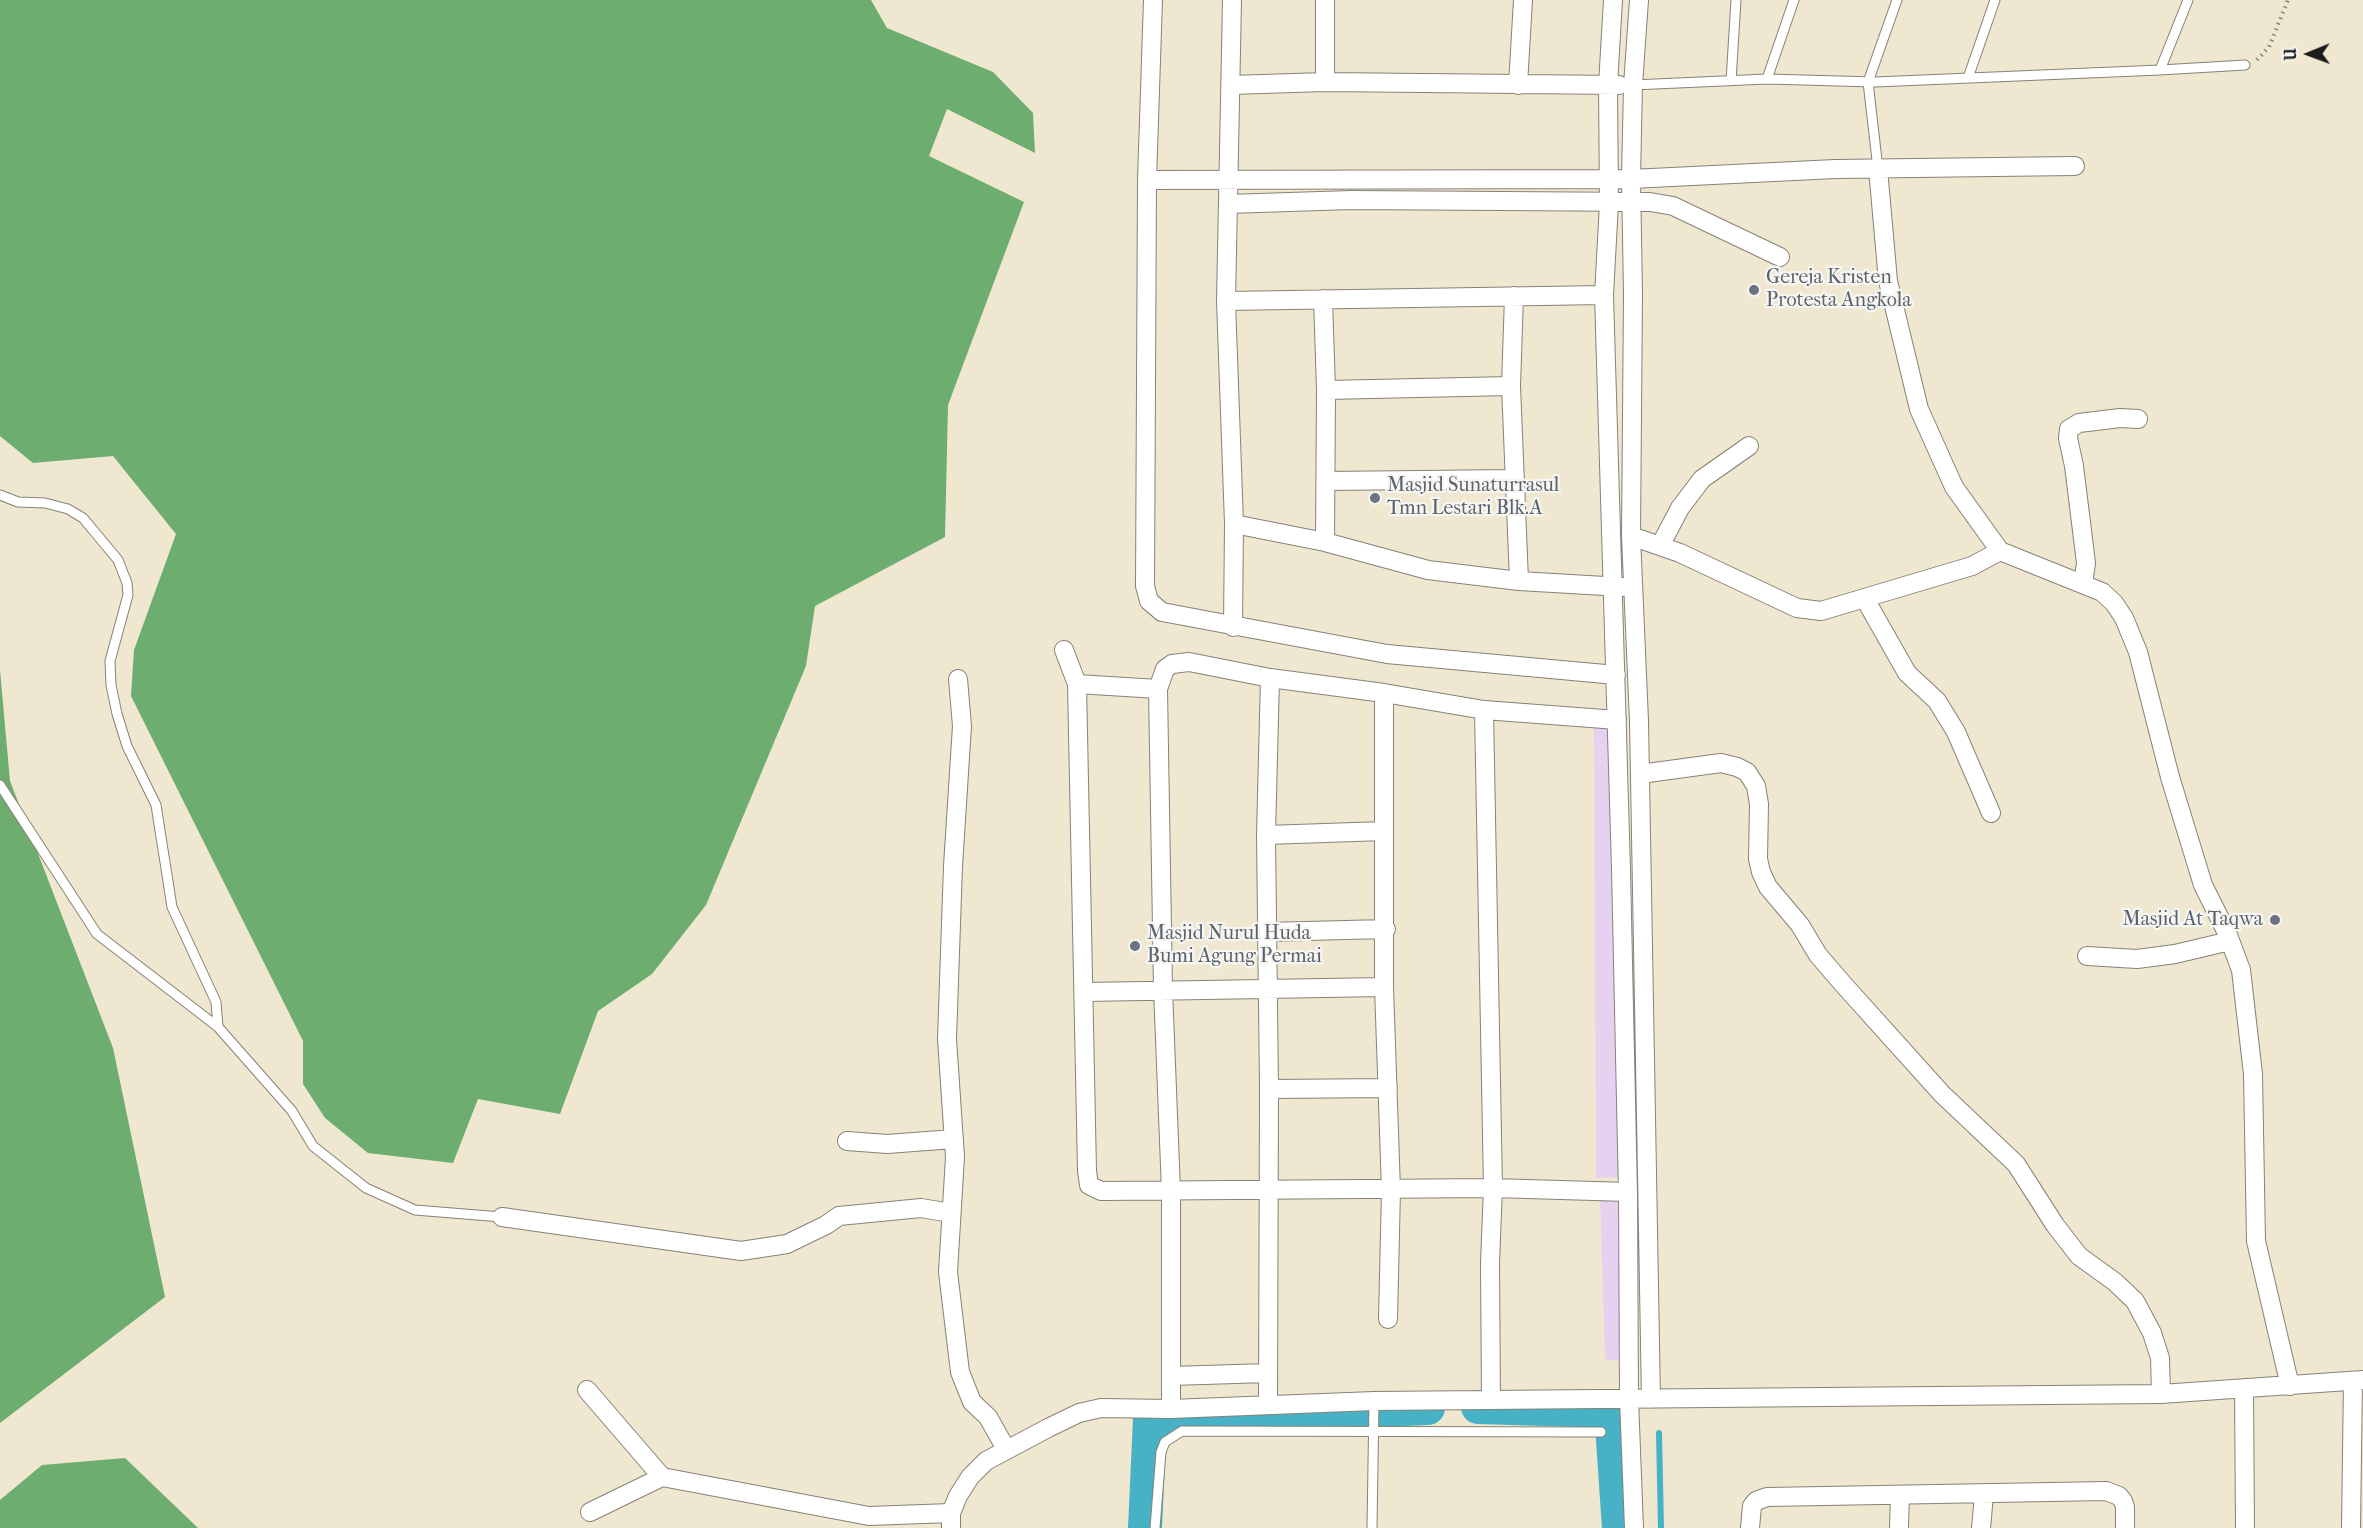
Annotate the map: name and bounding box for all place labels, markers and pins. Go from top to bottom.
place label: Gereja Kristen Protesta Angkola [1766,266,1912,313]
marker: Gereja Kristen Protesta Angkola [1747,283,1761,297]
place label: Masjid Sunaturrasul Tmn Lestari Blk.A [1387,474,1559,521]
marker: Masjid Sunaturrasul Tmn Lestari Blk.A [1368,491,1382,505]
place label: Masjid At Taqwa [2122,908,2263,932]
marker: Masjid At Taqwa [2268,913,2282,927]
place label: Masjid Nurul Huda Bumi Agung Permai [1147,922,1322,969]
marker: Masjid Nurul Huda Bumi Agung Permai [1128,939,1142,953]

